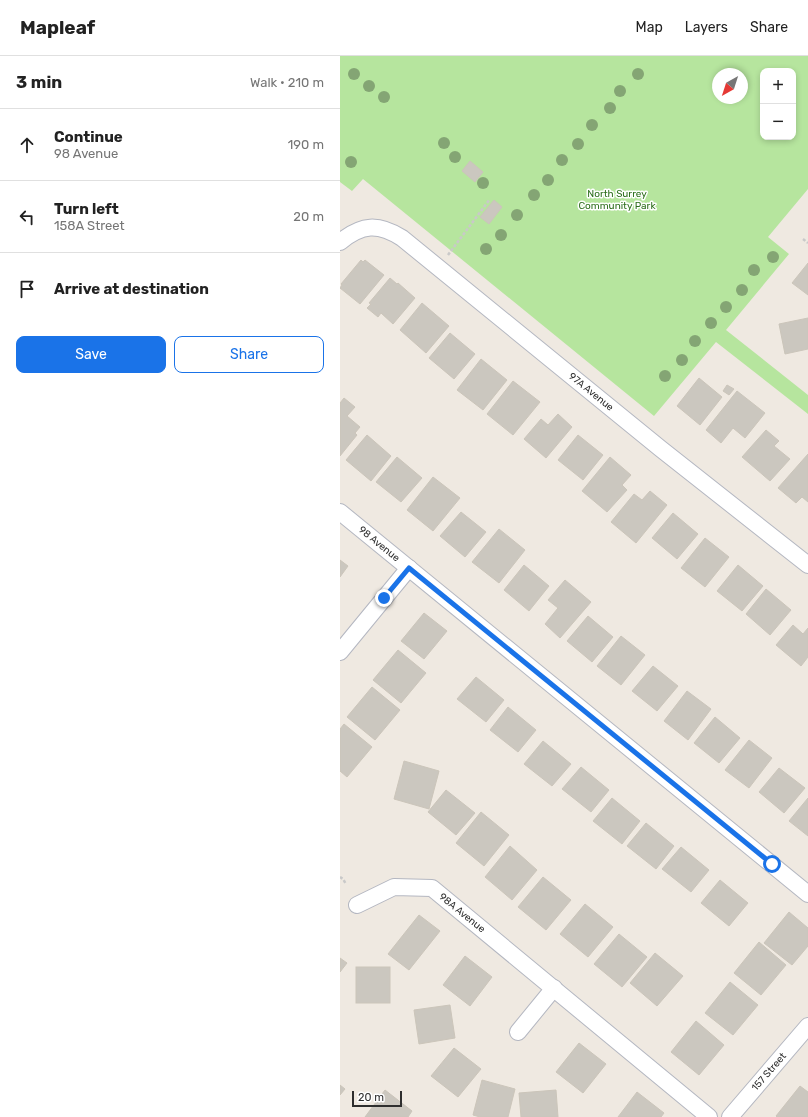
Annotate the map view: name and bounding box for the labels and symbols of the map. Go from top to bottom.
north arrow [712,68,748,104]
park label: North Surrey Community Park [578,188,656,212]
street label: 97A Avenue [566,370,616,414]
street label: 98 Avenue [356,524,402,564]
route end [375,589,393,607]
route start [763,855,781,873]
street label: 98A Avenue [436,891,488,936]
street label: 157 Street [749,1050,789,1094]
scale bar [352,1089,402,1108]

